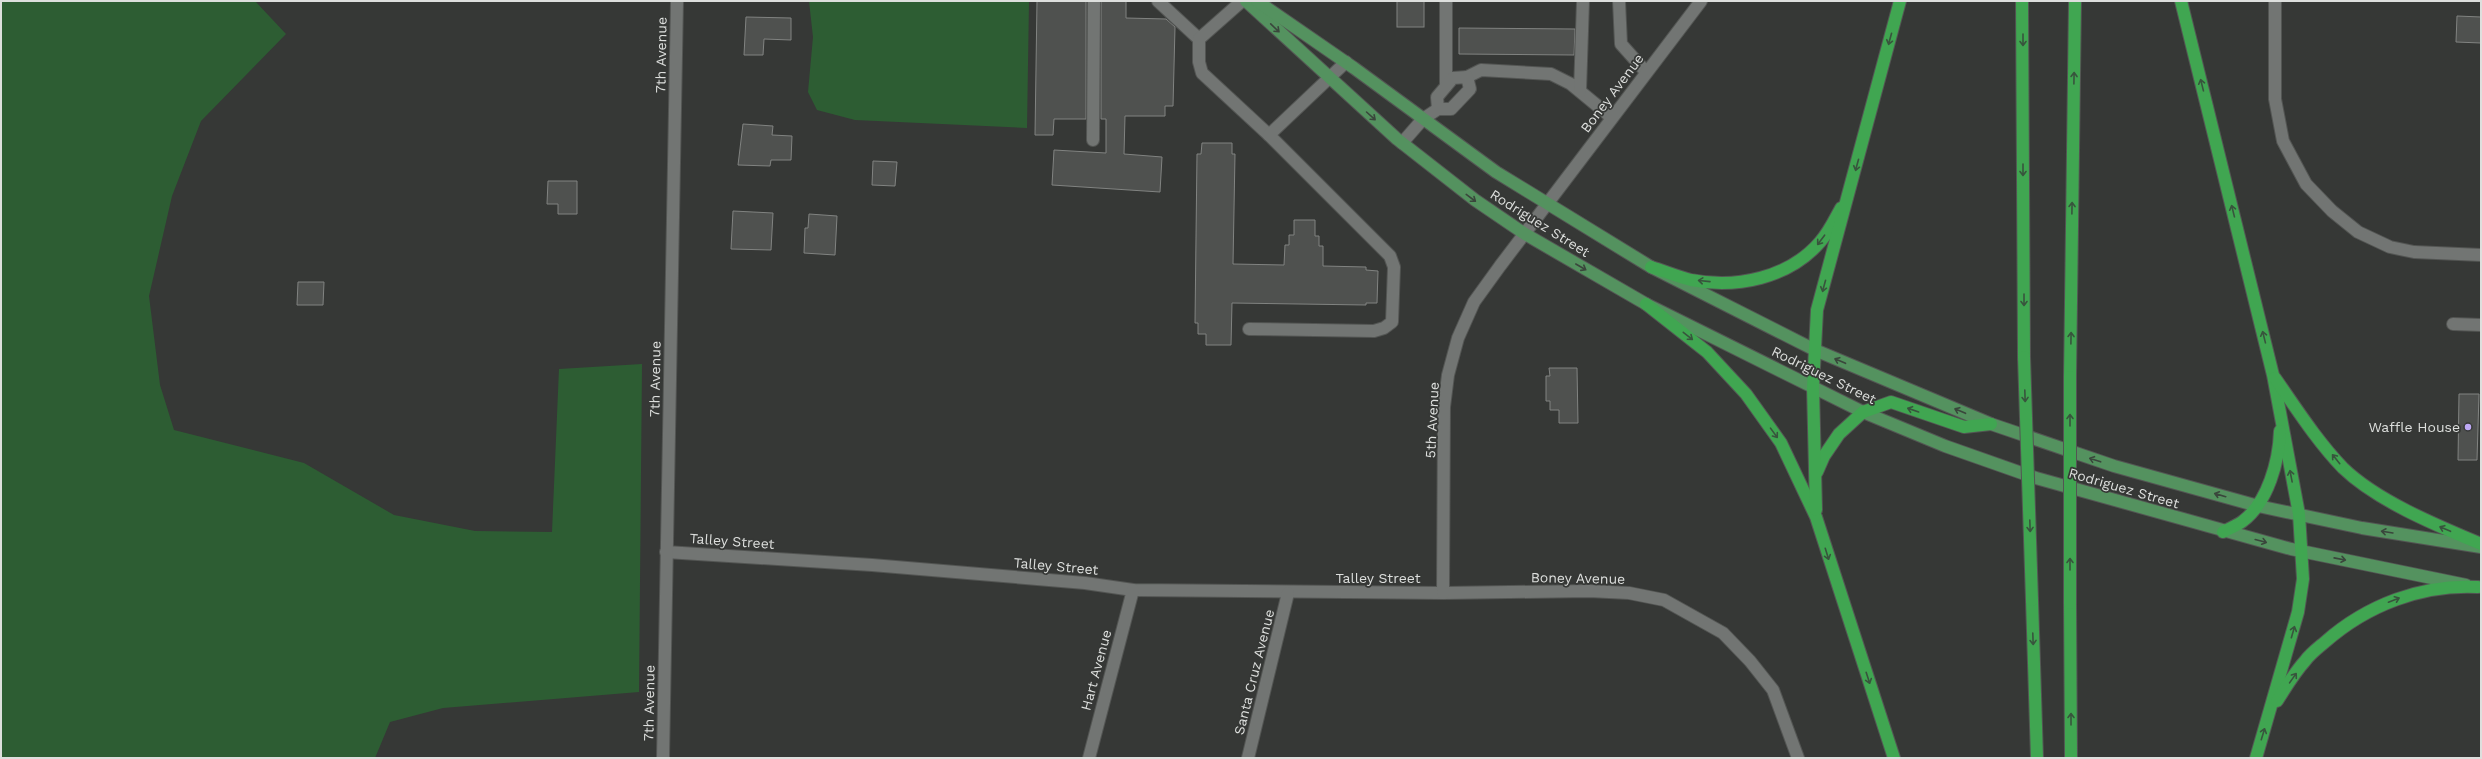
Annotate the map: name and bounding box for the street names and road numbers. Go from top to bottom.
street label: 7th Avenue [652,17,670,93]
street label: Boney Avenue [1577,50,1647,136]
street label: Rodriguez Street [1487,186,1593,260]
street label: 7th Avenue [646,341,664,417]
street label: Rodriguez Street [1769,343,1879,407]
street label: 5th Avenue [1422,381,1442,459]
street label: Rodriguez Street [2067,465,2181,511]
street label: Talley Street [689,530,775,552]
street label: Talley Street [1013,554,1099,578]
street label: Boney Avenue [1531,569,1625,587]
street label: Talley Street [1335,570,1421,586]
street label: Santa Cruz Avenue [1231,608,1277,736]
street label: Hart Avenue [1078,628,1114,712]
street label: 7th Avenue [640,665,658,741]

